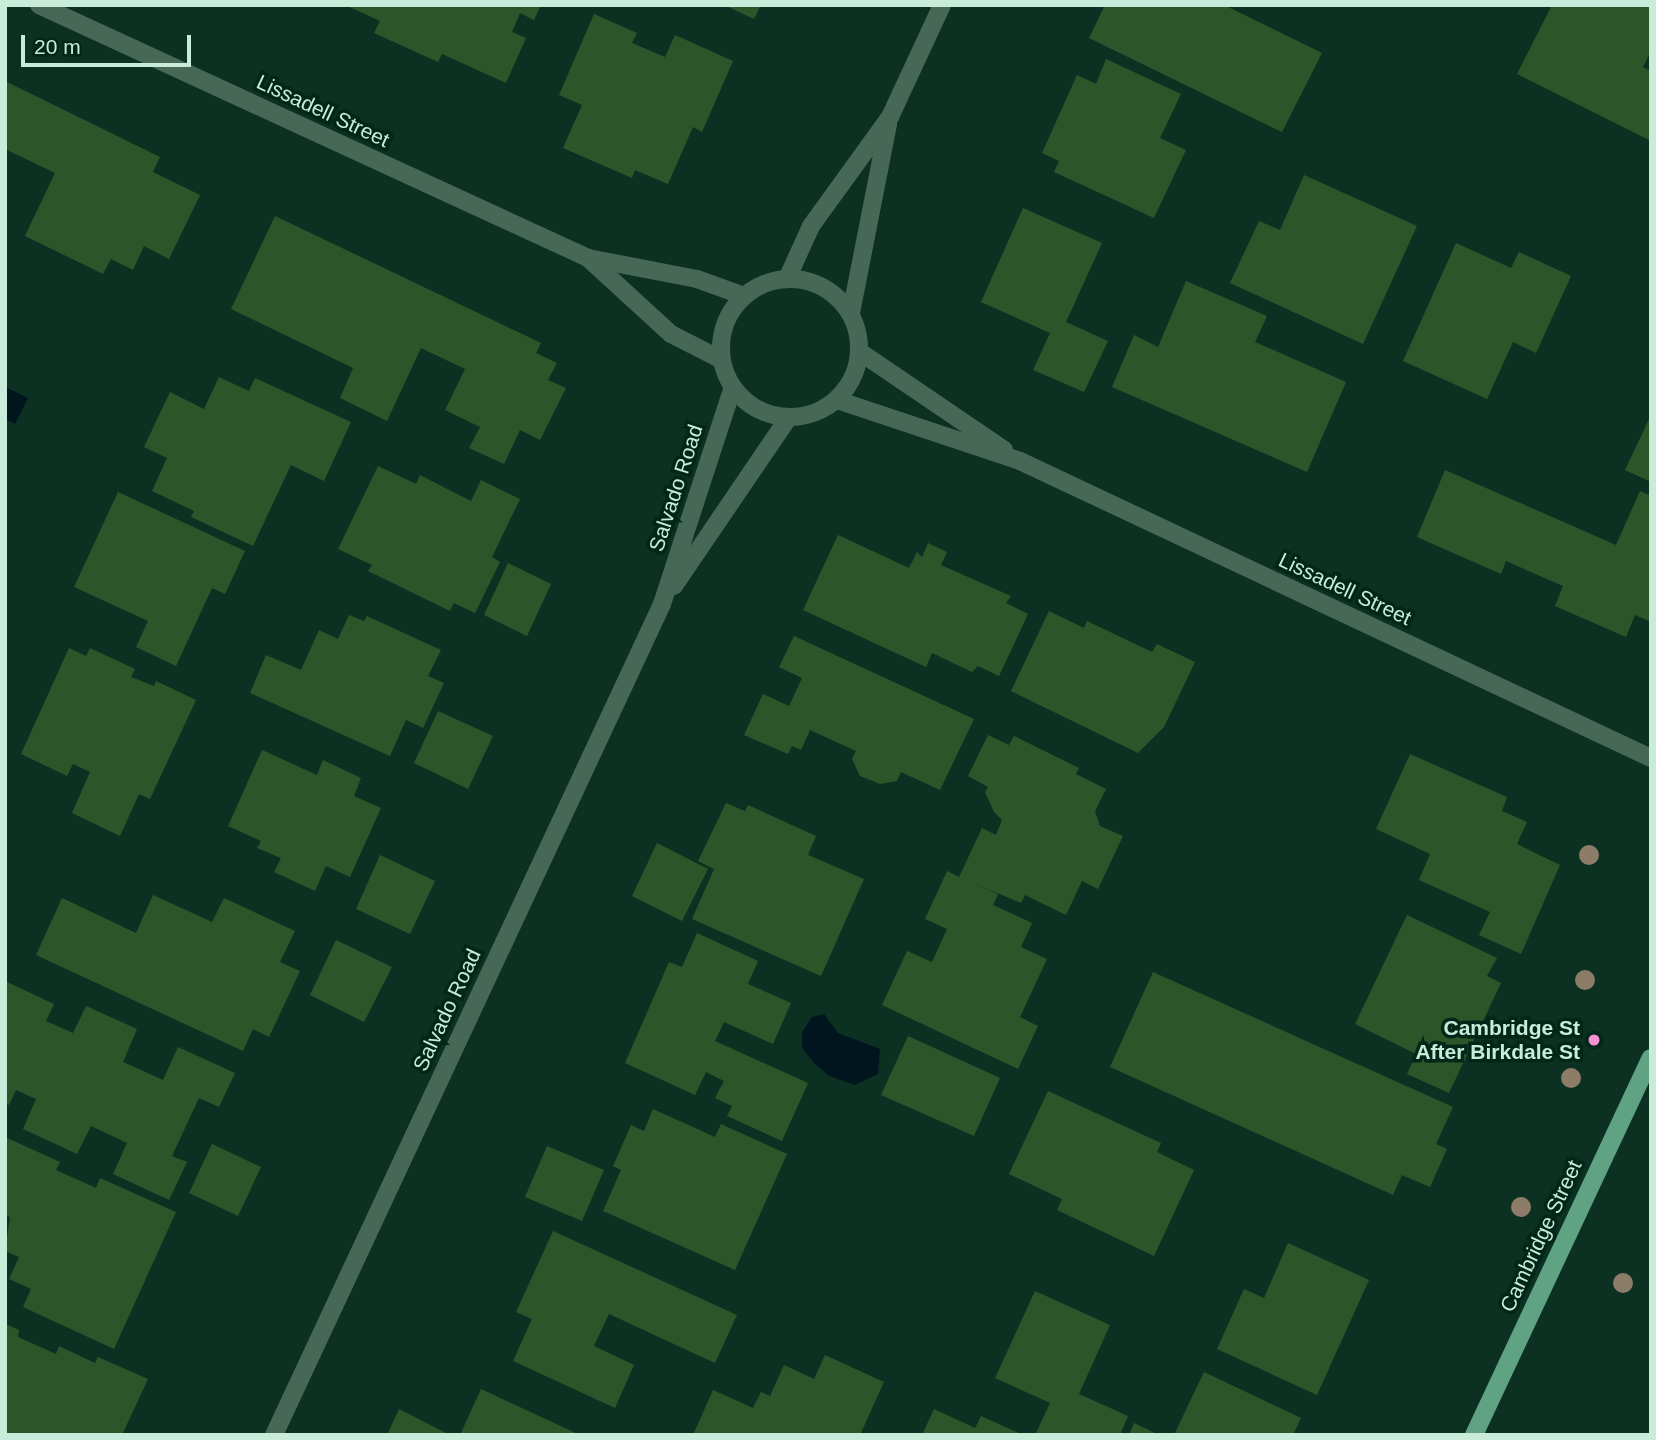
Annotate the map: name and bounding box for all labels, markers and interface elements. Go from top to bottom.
scale bar [24,21,194,65]
text: 20 m [34,35,81,58]
street label: Lissadell Street [253,69,393,153]
street label: Salvado Road [644,421,708,555]
street label: Lissadell Street [1275,547,1415,631]
street label: Salvado Road [408,945,486,1075]
place label: Cambridge St After Birkdale St [1415,1015,1580,1065]
marker: Cambridge St After Birkdale St [1586,1032,1602,1048]
street label: Cambridge Street [1495,1156,1587,1316]

